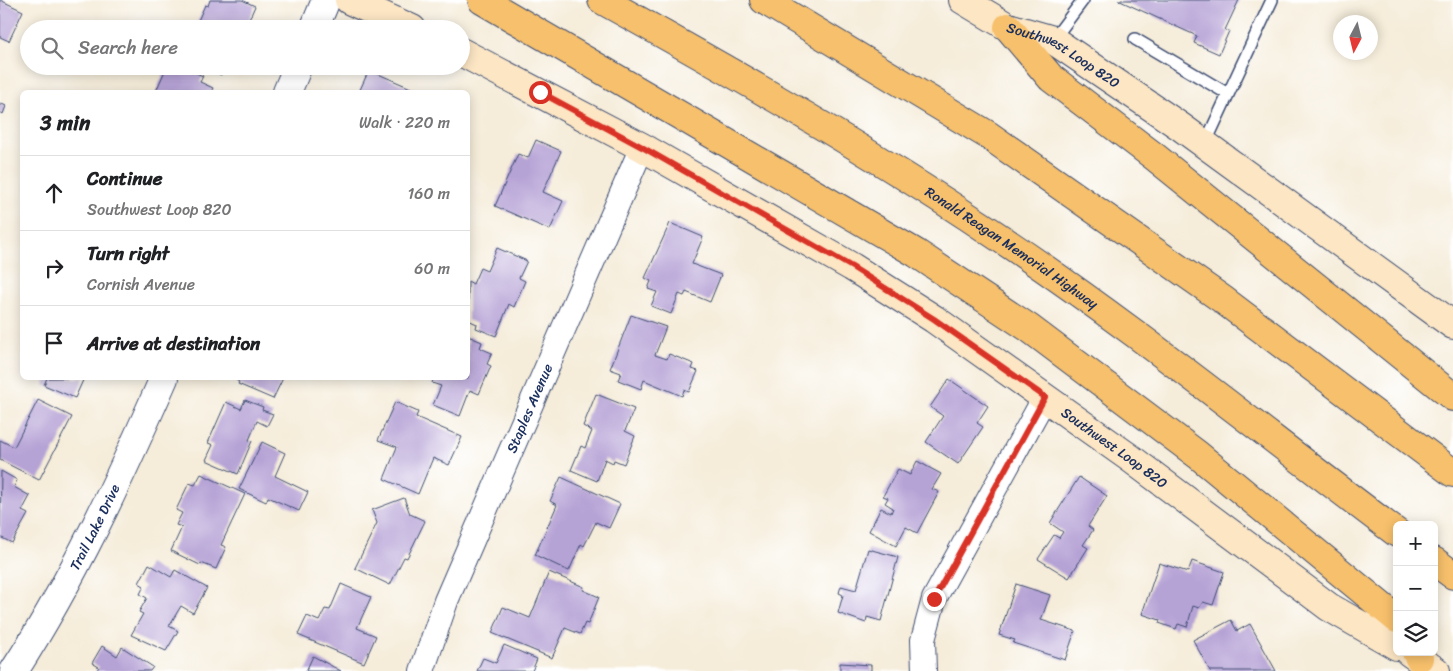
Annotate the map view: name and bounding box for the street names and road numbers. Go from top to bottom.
street label: Southwest Loop 820 [1004,15,1125,95]
street label: Ronald Reagan Memorial Highway [920,180,1104,317]
street label: Staples Avenue [499,360,560,457]
street label: Southwest Loop 820 [1056,401,1173,495]
street label: Trail Lake Drive [63,480,127,575]

